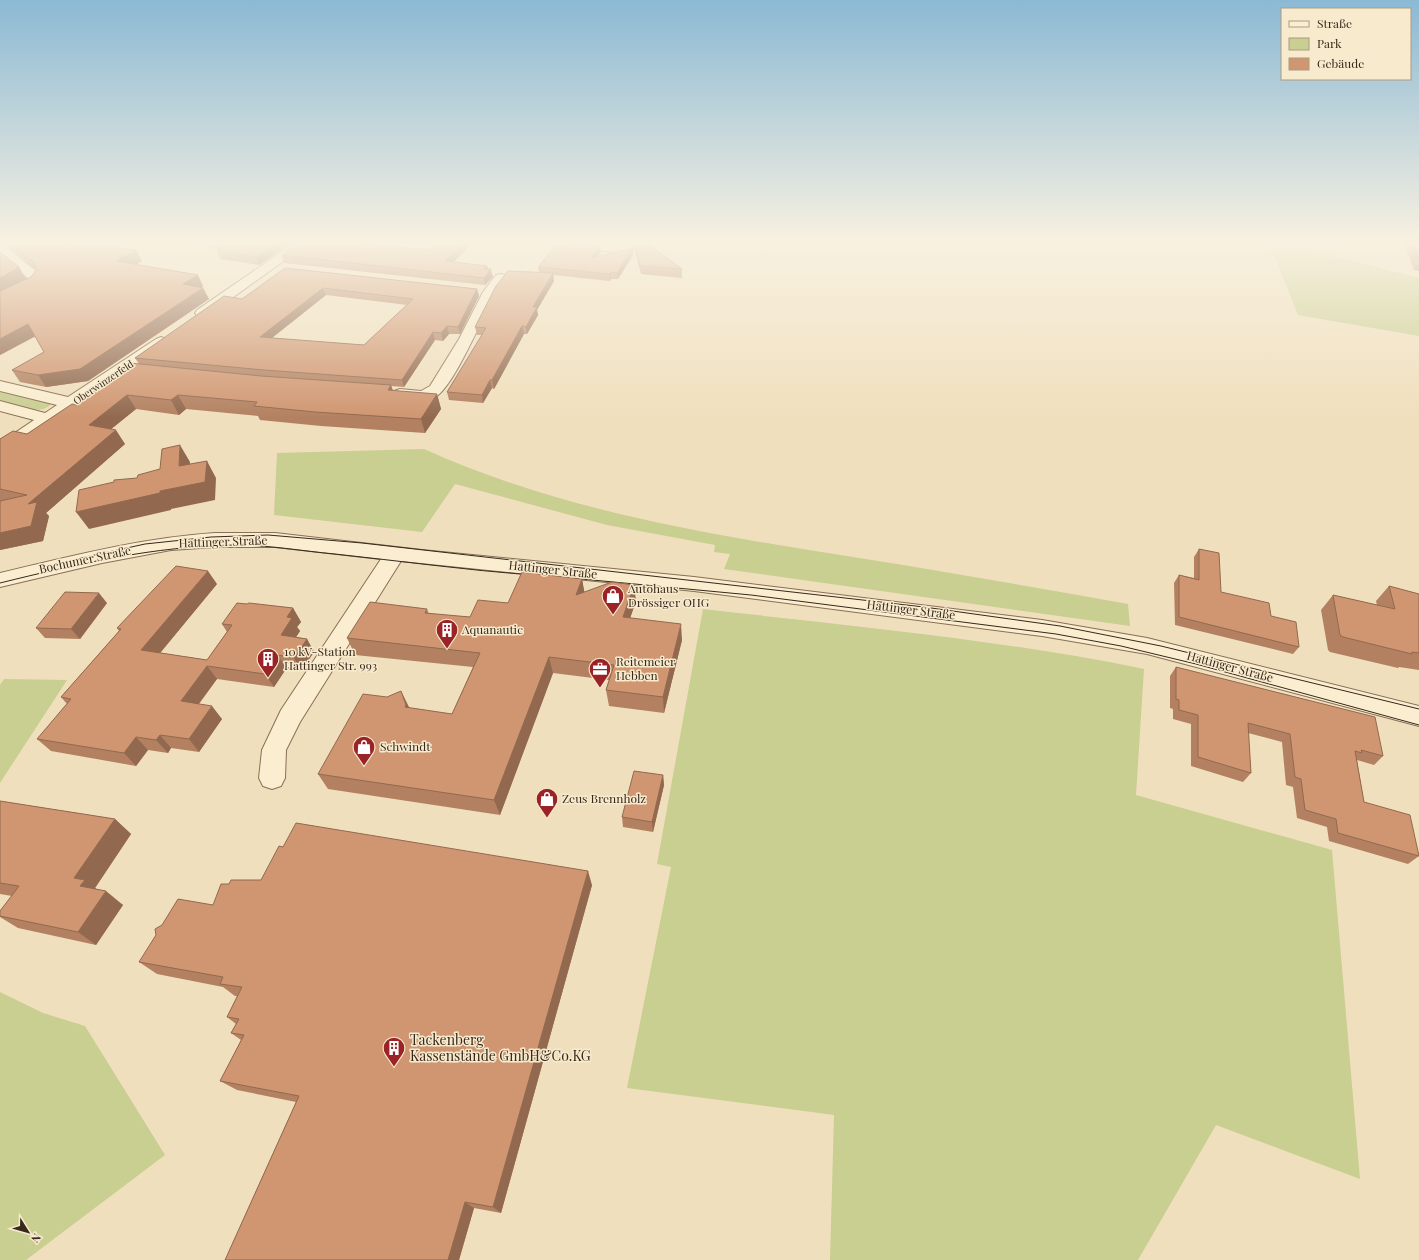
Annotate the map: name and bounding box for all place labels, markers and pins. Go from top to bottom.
place label: Autohaus Drössiger OHG [627,580,710,610]
shop icon: Autohaus Drössiger OHG [600,583,626,616]
building icon: Aquanautic [434,617,460,650]
place label: Aquanautic [461,621,523,637]
place label: 10 kV-Station Hattinger Str. 993 [284,643,377,673]
building icon: 10 kV-Station Hattinger Str. 993 [255,646,281,679]
place label: Reitemeier Hebben [616,653,676,683]
office icon: Reitemeier Hebben [587,656,613,689]
shop icon: Schwindt [351,734,377,767]
place label: Schwindt [380,738,431,754]
shop icon: Zeus Brennholz [534,786,560,819]
place label: Zeus Brennholz [562,790,646,806]
place label: Tackenberg Kassenstände GmbH&Co.KG [410,1030,591,1065]
building icon: Tackenberg Kassenstände GmbH&Co.KG [381,1035,407,1068]

